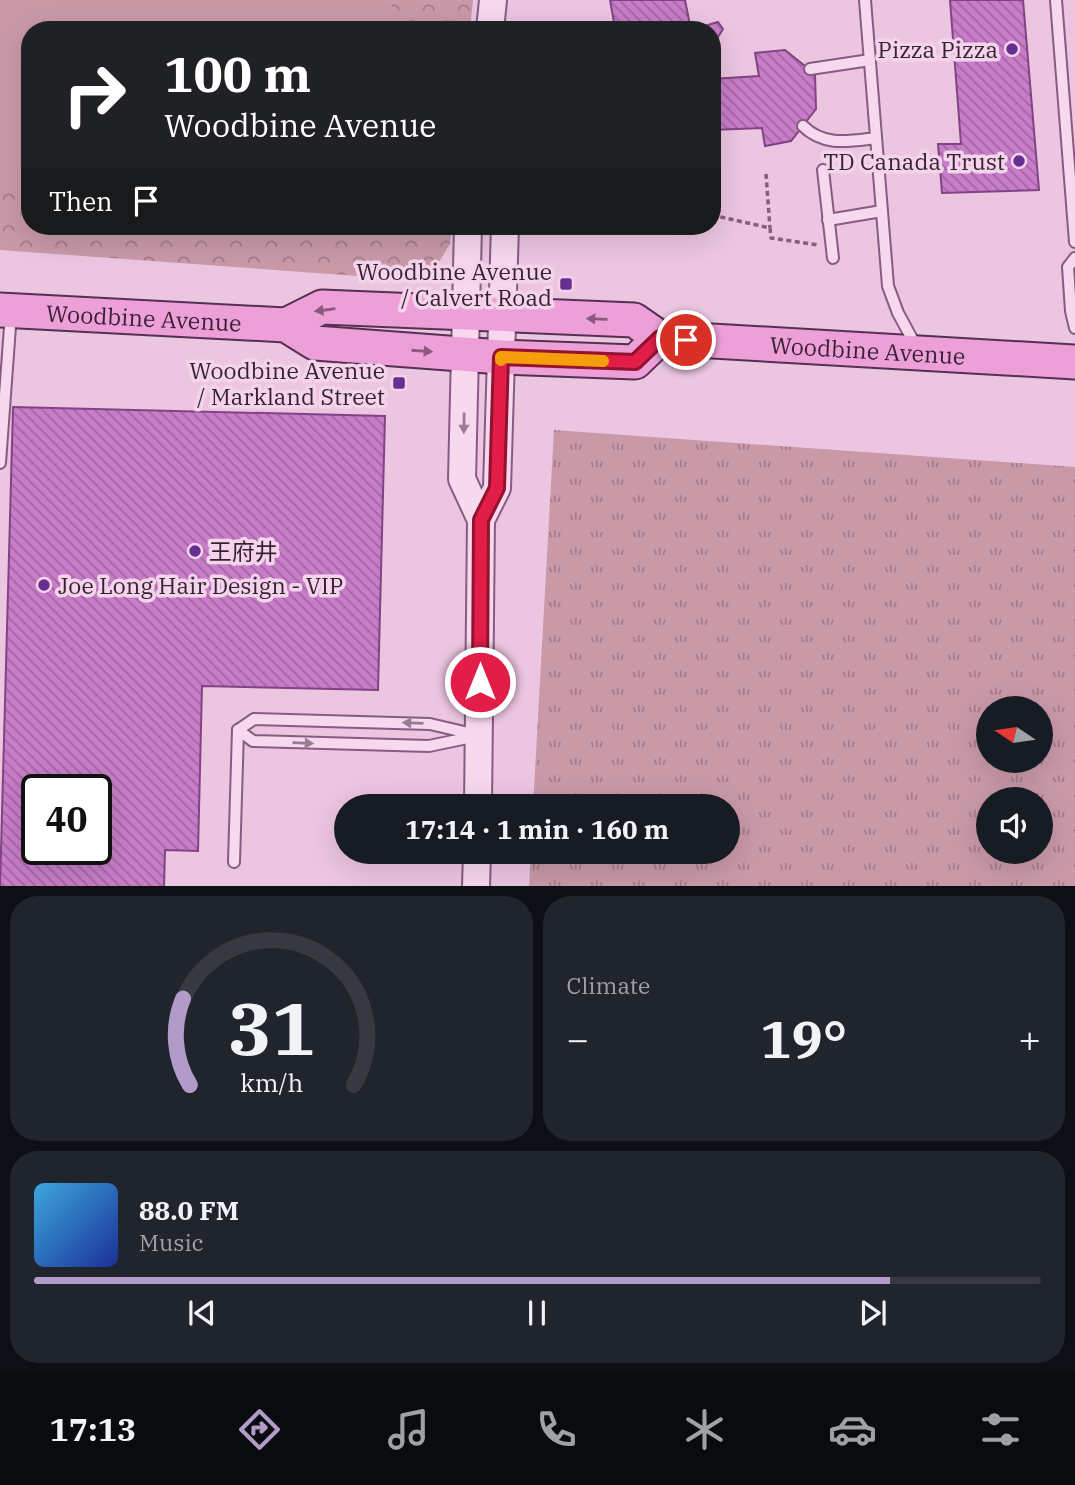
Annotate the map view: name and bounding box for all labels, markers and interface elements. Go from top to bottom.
place label: Pizza Pizza [878,34,998,64]
marker: Pizza Pizza [1004,41,1020,57]
text: 100 m [164,42,311,105]
icon: right [49,49,140,140]
text: Woodbine Avenue [164,104,436,146]
place label: TD Canada Trust [823,146,1005,176]
marker: TD Canada Trust [1011,153,1027,169]
icon: arrive [127,182,165,220]
text: Then [49,184,113,218]
place label: Woodbine Avenue / Calvert Road [356,256,552,312]
marker: Woodbine Avenue / Calvert Road [558,276,574,292]
street label: Woodbine Avenue [45,297,242,338]
one-way arrow [314,304,336,315]
pin [656,310,716,370]
one-way arrow [586,314,608,325]
icon: arrive [667,321,705,359]
street label: Woodbine Avenue [769,329,966,371]
one-way arrow [412,346,434,357]
place label: Woodbine Avenue / Markland Street [189,355,385,411]
marker: Woodbine Avenue / Markland Street [391,375,407,391]
one-way arrow [458,412,469,434]
place label: 王府井 [209,536,278,566]
marker: 王府井 [187,543,203,559]
place label: Joe Long Hair Design - VIP [58,570,343,600]
marker: Joe Long Hair Design - VIP [36,577,52,593]
position arrow [443,645,517,719]
north arrow [976,696,1054,774]
map controls [976,696,1053,864]
one-way arrow [402,718,424,729]
one-way arrow [292,737,314,749]
speed limit sign: 40 [21,774,112,865]
button: sound [976,787,1053,864]
text: 17:14 · 1 min · 160 m [405,812,669,846]
text: Climate [567,970,650,1000]
text: 31 [228,980,315,1075]
text: 19° [760,1005,847,1072]
text: − [567,1014,589,1063]
text: + [1018,1014,1041,1063]
text: km/h [240,1065,303,1098]
text: 88.0 FM [139,1193,239,1227]
text: Music [139,1227,204,1257]
icon: previous [183,1294,221,1332]
icon: pause [518,1294,556,1332]
icon: next [854,1294,892,1332]
icon: directions [235,1405,284,1454]
icon: music [384,1405,433,1454]
icon: phone [532,1405,581,1454]
icon: climate [680,1405,729,1454]
icon: car [828,1405,877,1454]
icon: filters [976,1405,1025,1454]
text: 17:13 [50,1408,136,1450]

